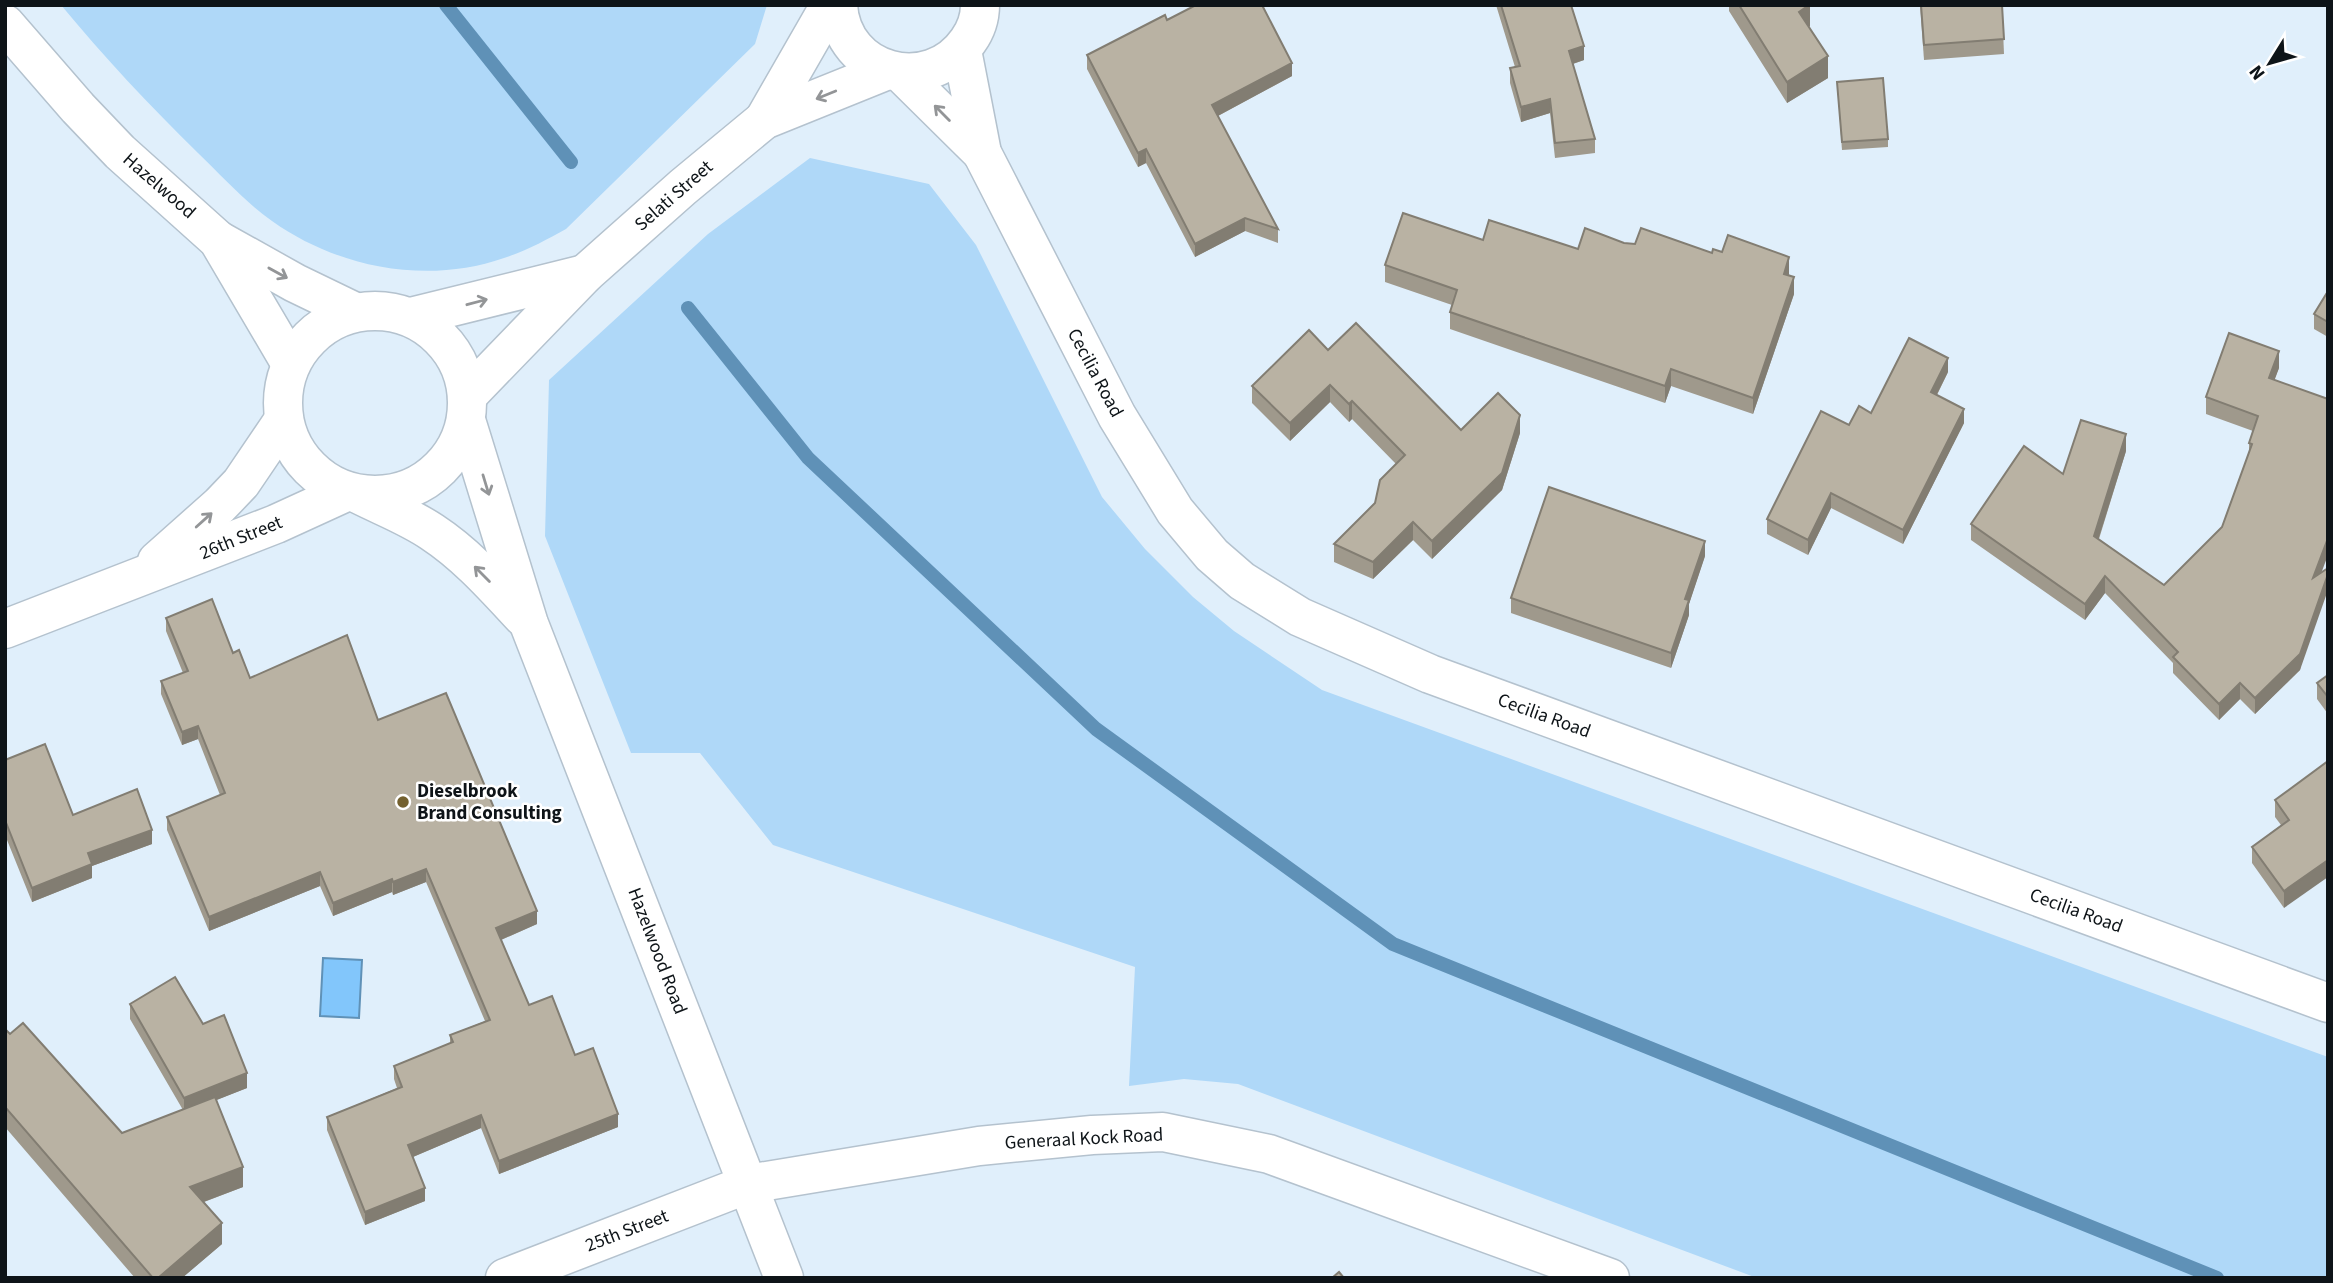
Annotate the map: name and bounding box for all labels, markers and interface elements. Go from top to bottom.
north arrow [2235,28,2305,98]
text: N [2243,59,2272,86]
one-way arrow [816,90,838,103]
one-way arrow [933,105,950,122]
street label: Hazelwood [117,147,201,225]
street label: Selati Street [629,154,720,238]
one-way arrow [267,266,287,280]
one-way arrow [466,295,488,308]
street label: Cecilia Road [1060,324,1130,422]
one-way arrow [481,474,494,496]
street label: 26th Street [196,509,287,567]
one-way arrow [195,511,212,528]
one-way arrow [474,566,491,583]
street label: Cecilia Road [1494,687,1594,745]
place label: Dieselbrook Brand Consulting [417,778,562,827]
marker: Dieselbrook Brand Consulting [395,794,411,810]
street label: Cecilia Road [2026,882,2126,940]
street label: Hazelwood Road [620,884,694,1018]
street label: Generaal Kock Road [1004,1121,1164,1157]
street label: 25th Street [582,1203,673,1259]

